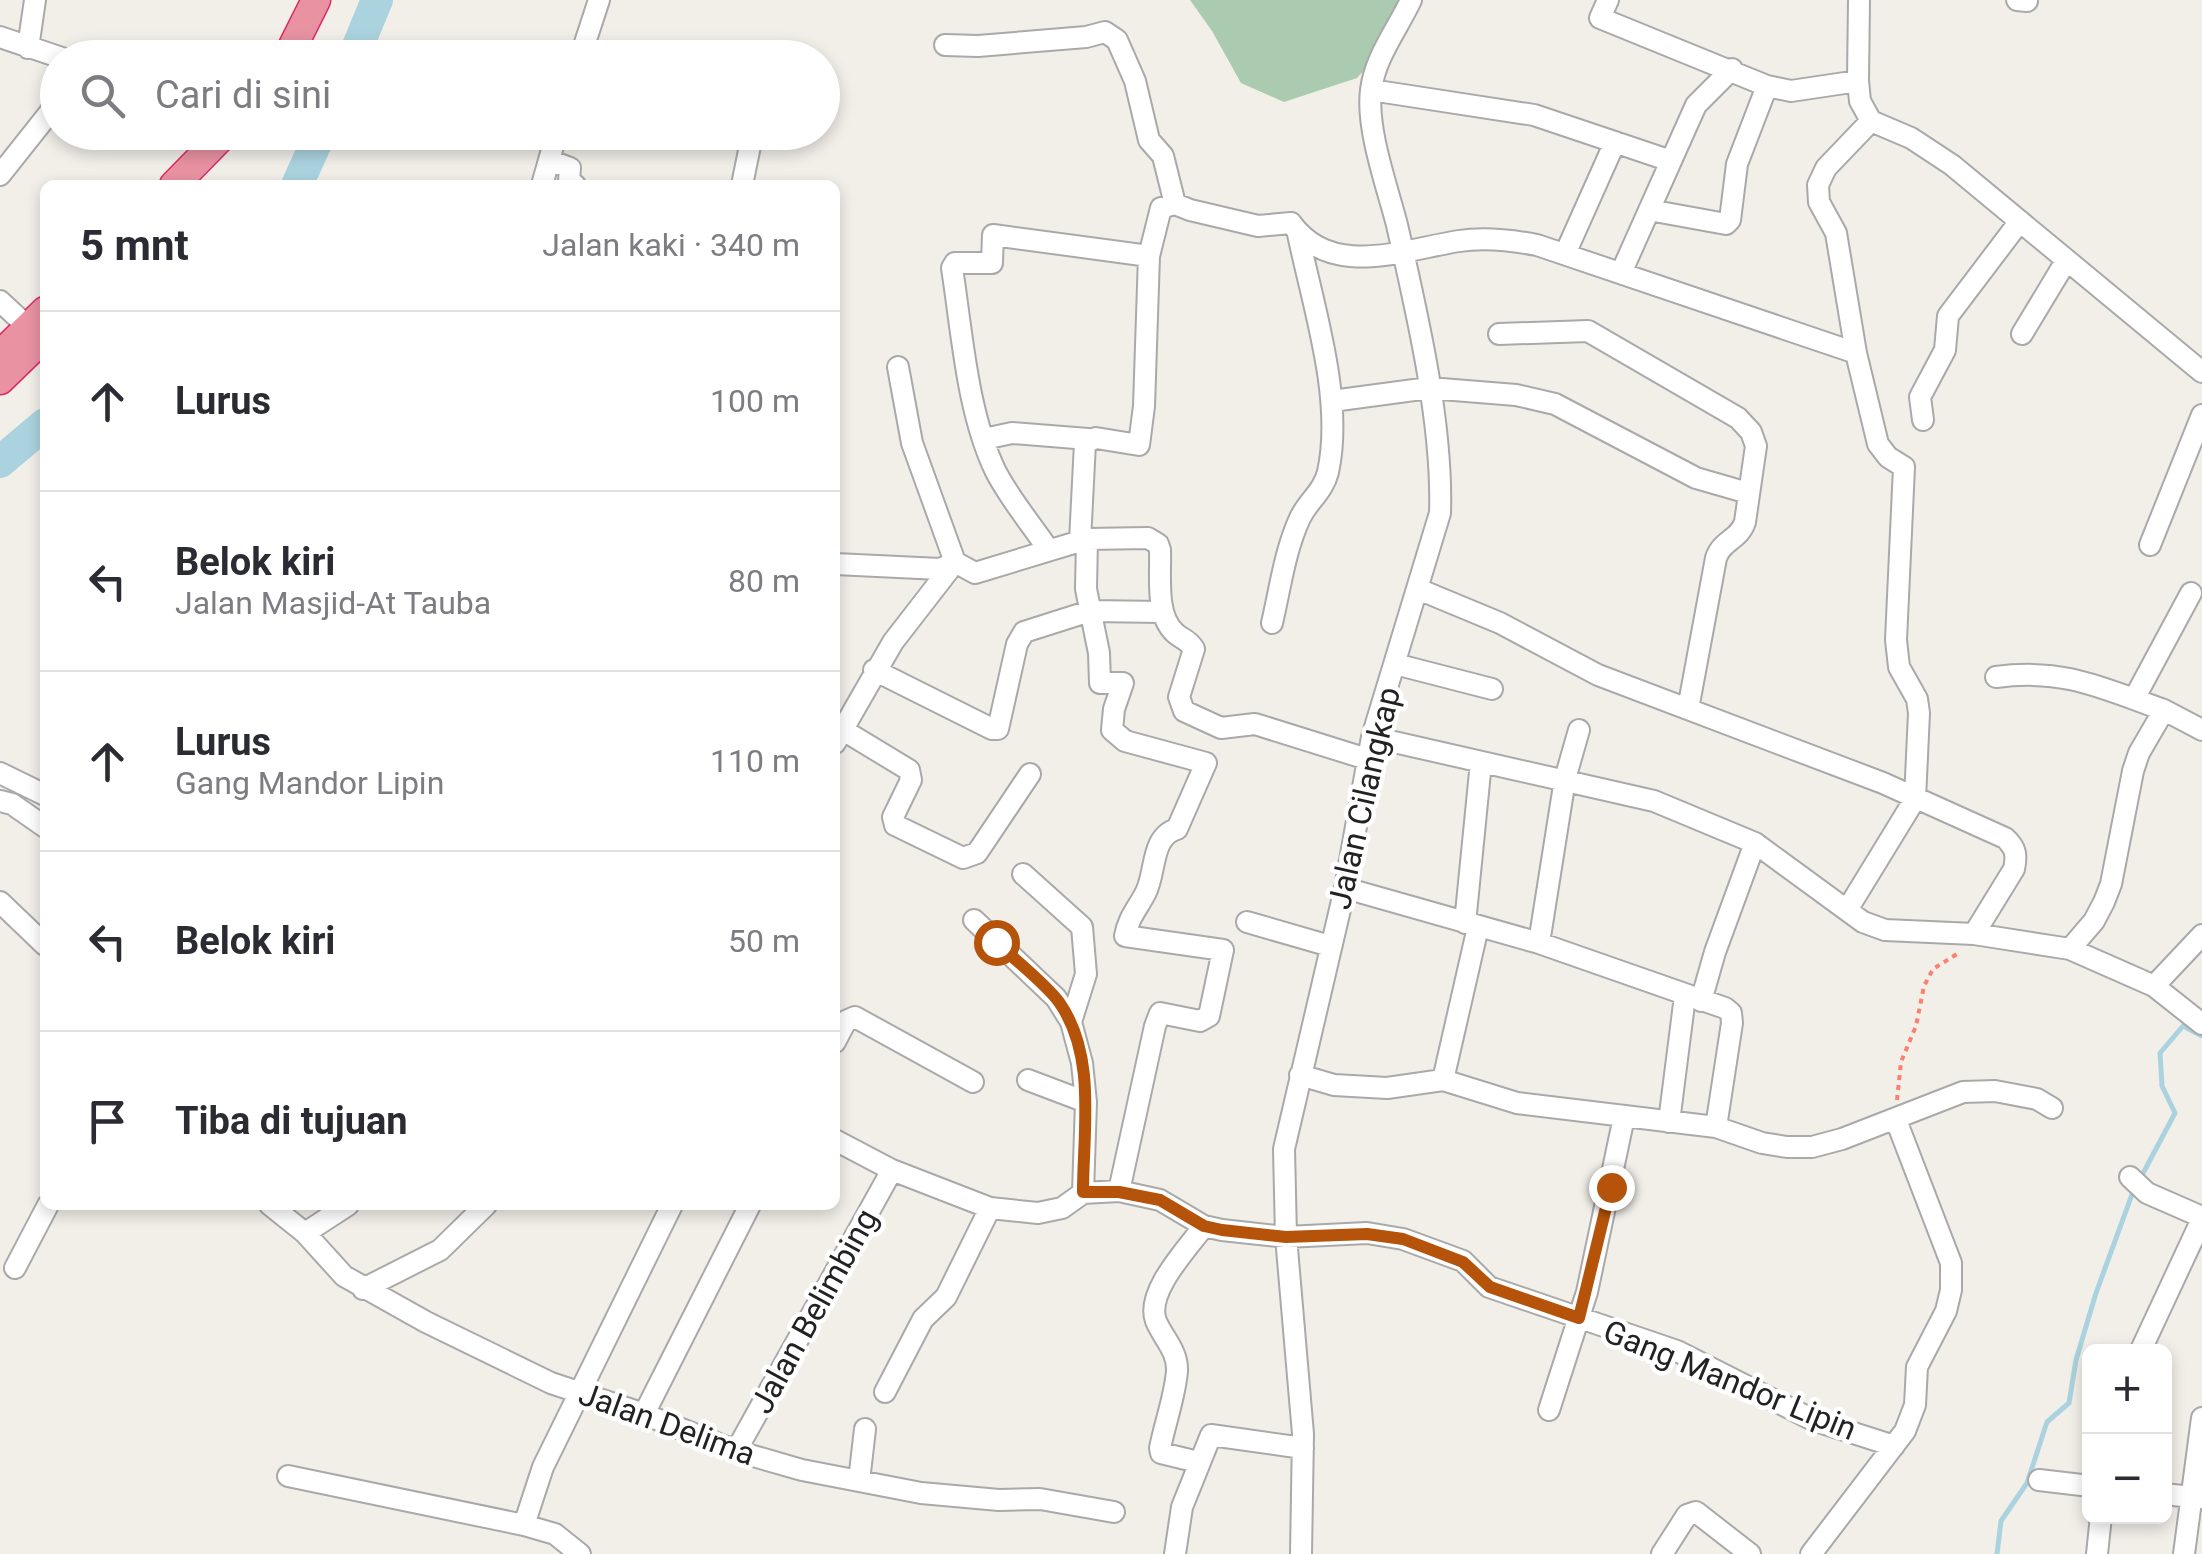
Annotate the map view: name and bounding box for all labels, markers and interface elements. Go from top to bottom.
search box [40,40,840,150]
icon: search [75,68,130,123]
text: Cari di sini [155,73,331,117]
text: 5 mnt [80,221,189,270]
text: Jalan kaki · 340 m [542,226,800,264]
icon: ahead [80,374,135,429]
text: Lurus [175,379,271,423]
text: 100 m [710,382,800,420]
text: Belok kiri [175,540,335,584]
icon: left [80,554,135,609]
text: 80 m [728,562,800,600]
text: Jalan Masjid-At Tauba [175,584,491,622]
street label: Jalan Cilangkap [1320,683,1408,913]
text: Lurus [175,720,271,764]
icon: ahead [80,734,135,789]
text: 110 m [710,742,800,780]
text: Gang Mandor Lipin [175,764,444,802]
icon: left [80,914,135,969]
text: Belok kiri [175,919,335,963]
route start [974,920,1020,966]
text: 50 m [728,922,800,960]
icon: arrive [80,1094,135,1149]
text: Tiba di tujuan [175,1099,408,1143]
route end [1589,1165,1635,1211]
street label: Jalan Belimbing [742,1202,886,1420]
street label: Gang Mandor Lipin [1598,1312,1862,1448]
map controls [2082,1344,2172,1524]
button: + [2082,1344,2172,1434]
street label: Jalan Delima [574,1375,760,1473]
button: − [2082,1434,2172,1524]

